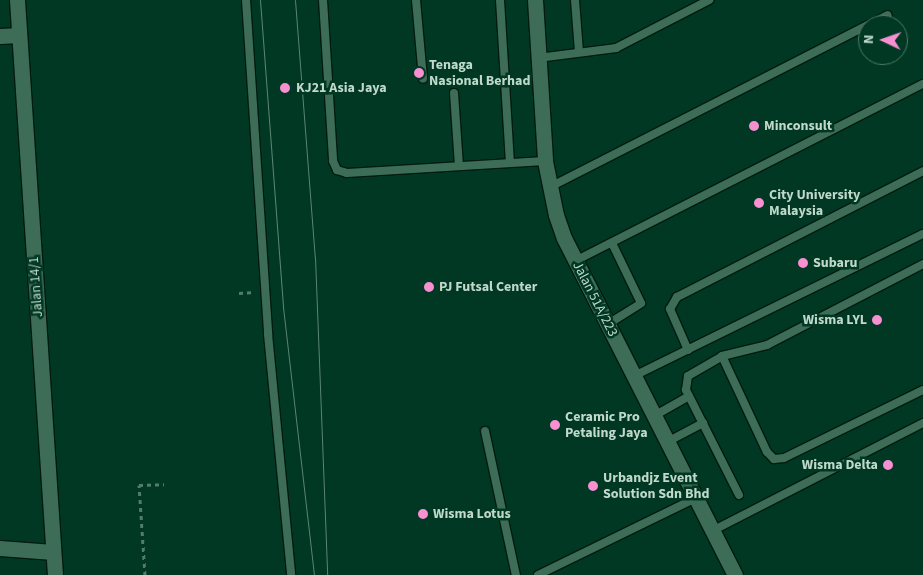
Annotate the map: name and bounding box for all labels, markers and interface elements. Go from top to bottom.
north arrow [858,15,908,65]
text: N [859,34,879,44]
place label: Tenaga Nasional Berhad [429,57,530,90]
marker: Tenaga Nasional Berhad [413,67,425,79]
place label: KJ21 Asia Jaya [296,80,387,96]
marker: KJ21 Asia Jaya [278,81,292,95]
place label: Minconsult [764,118,832,134]
marker: Minconsult [748,120,760,132]
place label: City University Malaysia [769,187,860,220]
marker: City University Malaysia [753,197,765,209]
place label: Subaru [813,255,858,271]
street label: Jalan 14/1 [26,256,46,318]
marker: Subaru [797,257,809,269]
street label: Jalan 51A/223 [569,259,621,339]
place label: PJ Futsal Center [439,279,537,295]
marker: PJ Futsal Center [423,281,435,293]
place label: Wisma LYL [803,312,867,328]
marker: Wisma LYL [871,314,883,326]
place label: Ceramic Pro Petaling Jaya [565,409,648,442]
marker: Ceramic Pro Petaling Jaya [549,419,561,431]
place label: Wisma Delta [802,457,878,473]
marker: Wisma Delta [882,459,894,471]
place label: Urbandjz Event Solution Sdn Bhd [603,470,709,502]
marker: Urbandjz Event Solution Sdn Bhd [587,480,599,492]
place label: Wisma Lotus [433,506,511,522]
marker: Wisma Lotus [417,508,429,520]

